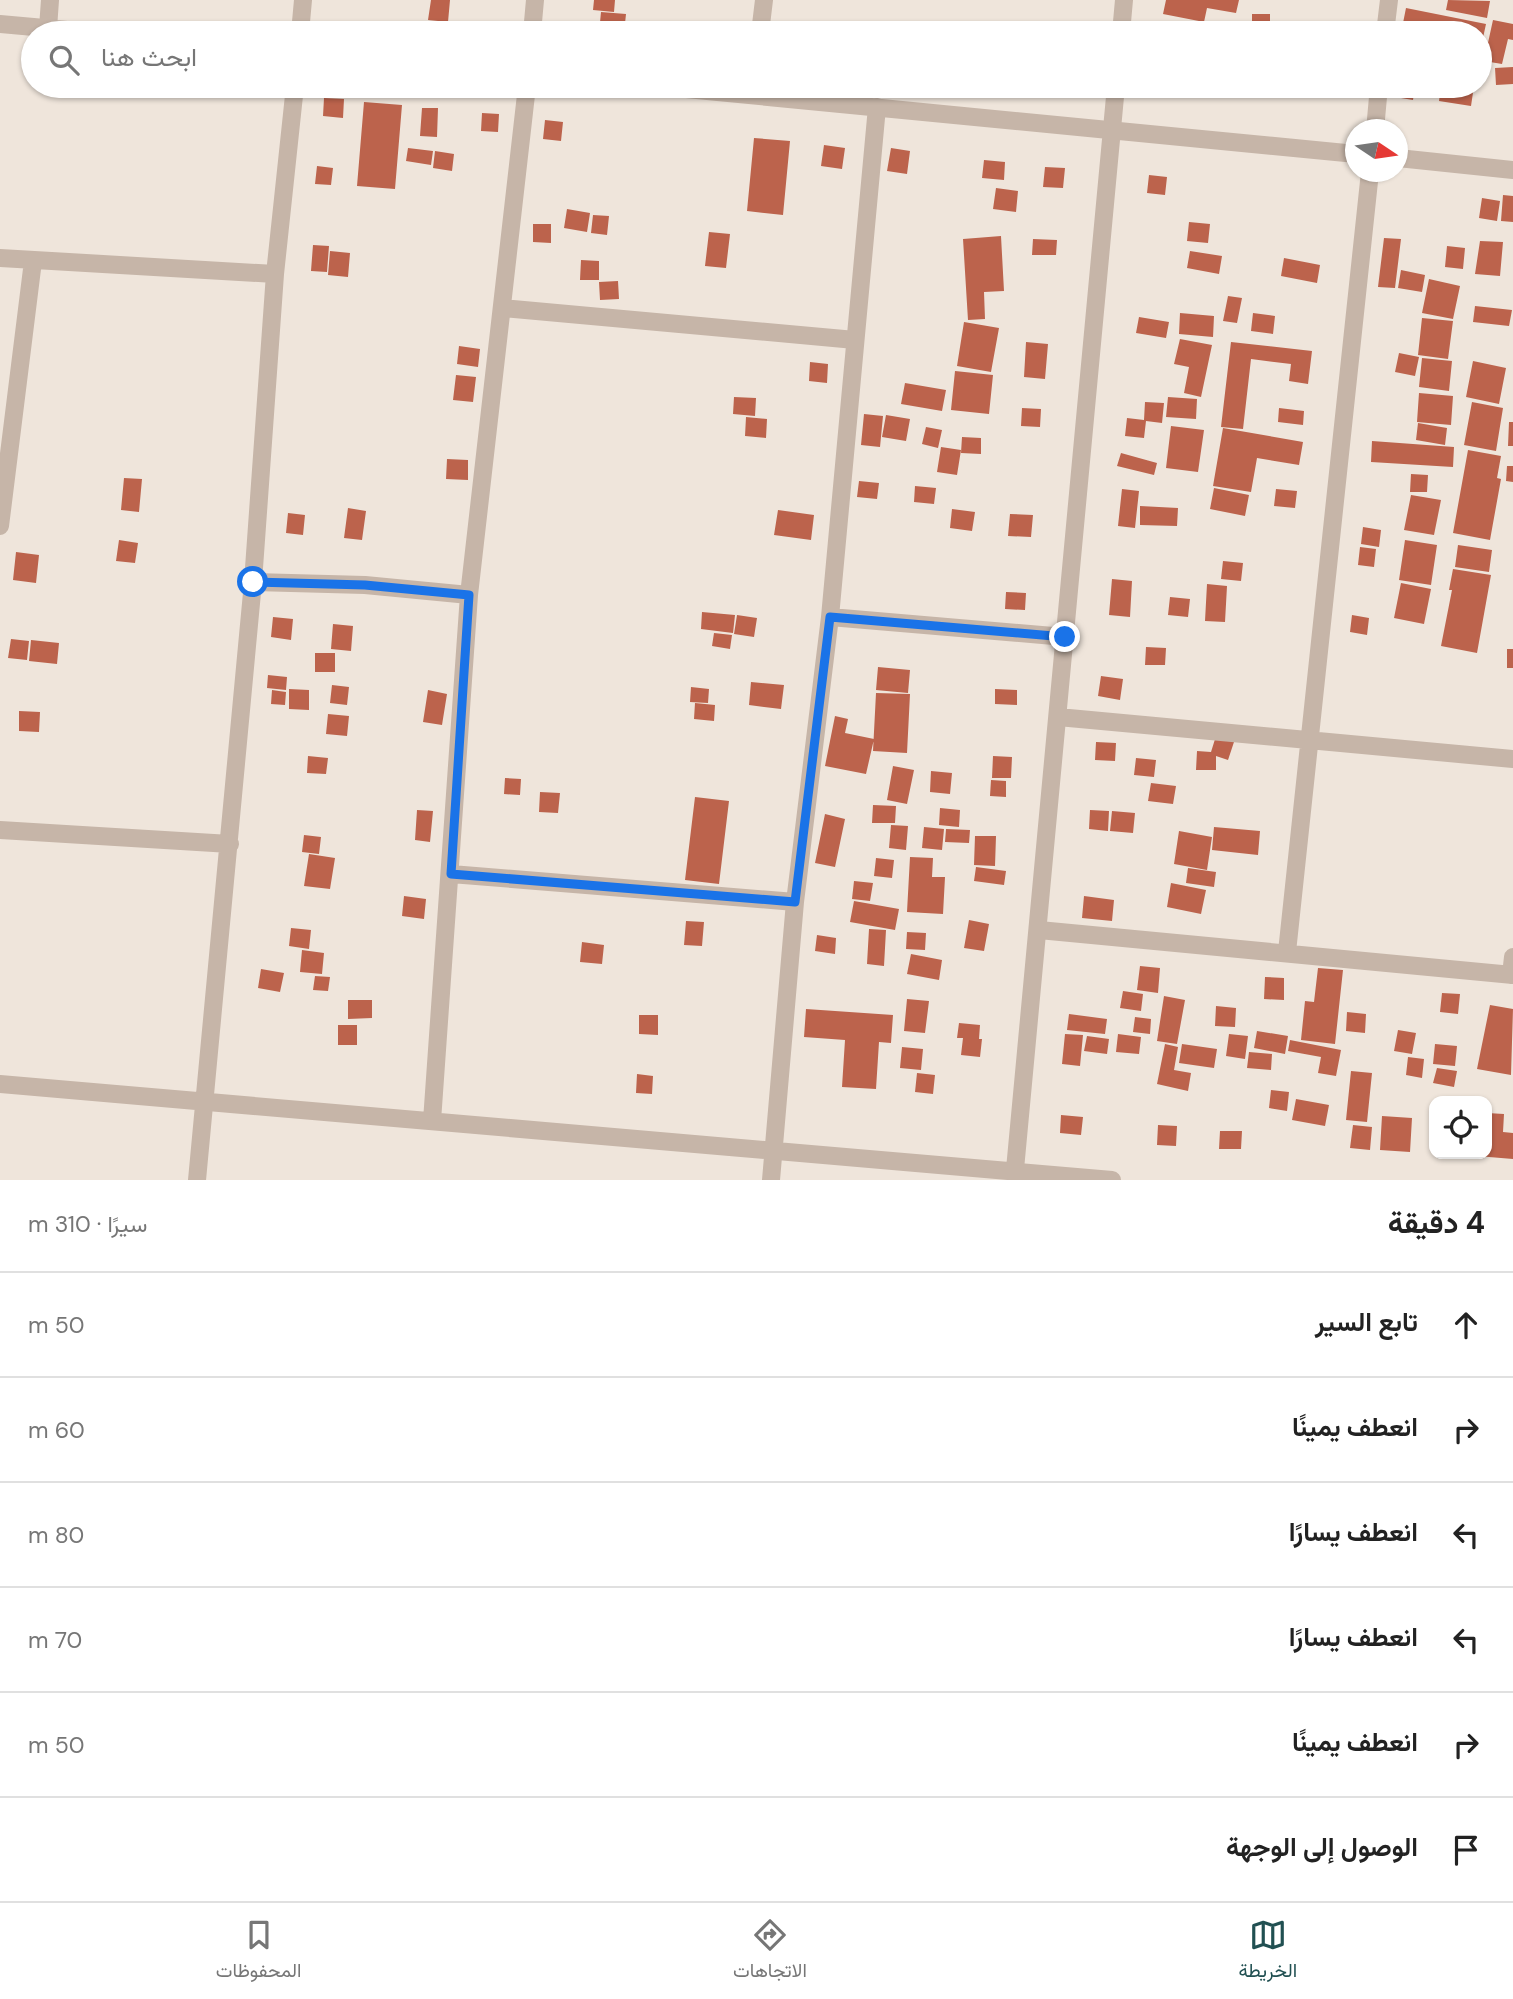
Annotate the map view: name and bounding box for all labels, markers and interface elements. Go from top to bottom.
search box [21,21,1492,98]
text: ابحث هنا [101,40,197,74]
icon: search [45,41,83,79]
north arrow [1345,119,1408,182]
route start [237,566,268,597]
route end [1049,621,1080,652]
map controls [1429,1096,1492,1159]
button: locate [1429,1096,1492,1159]
text: 4 دقيقة [1388,1203,1485,1242]
text: سيرًا · 310 m [28,1209,147,1239]
text: تابع السير [1315,1305,1418,1339]
icon: ahead [1447,1306,1485,1344]
text: 50 m [28,1310,84,1340]
text: انعطف يمينًا [1292,1410,1418,1444]
icon: right [1447,1411,1485,1449]
text: 60 m [28,1415,85,1445]
text: انعطف يسارًا [1289,1515,1418,1549]
icon: left [1447,1516,1485,1554]
text: 80 m [28,1520,84,1550]
text: انعطف يسارًا [1289,1620,1418,1654]
icon: left [1447,1621,1485,1659]
text: 70 m [28,1625,82,1655]
text: انعطف يمينًا [1292,1725,1418,1759]
icon: right [1447,1726,1485,1764]
text: 50 m [28,1730,84,1760]
text: الوصول إلى الوجهة [1226,1830,1418,1864]
icon: arrive [1447,1831,1485,1869]
tab: المحفوظات [216,1916,301,1987]
tab: الاتجاهات [733,1916,807,1987]
tab: الخريطة [1238,1916,1297,1987]

